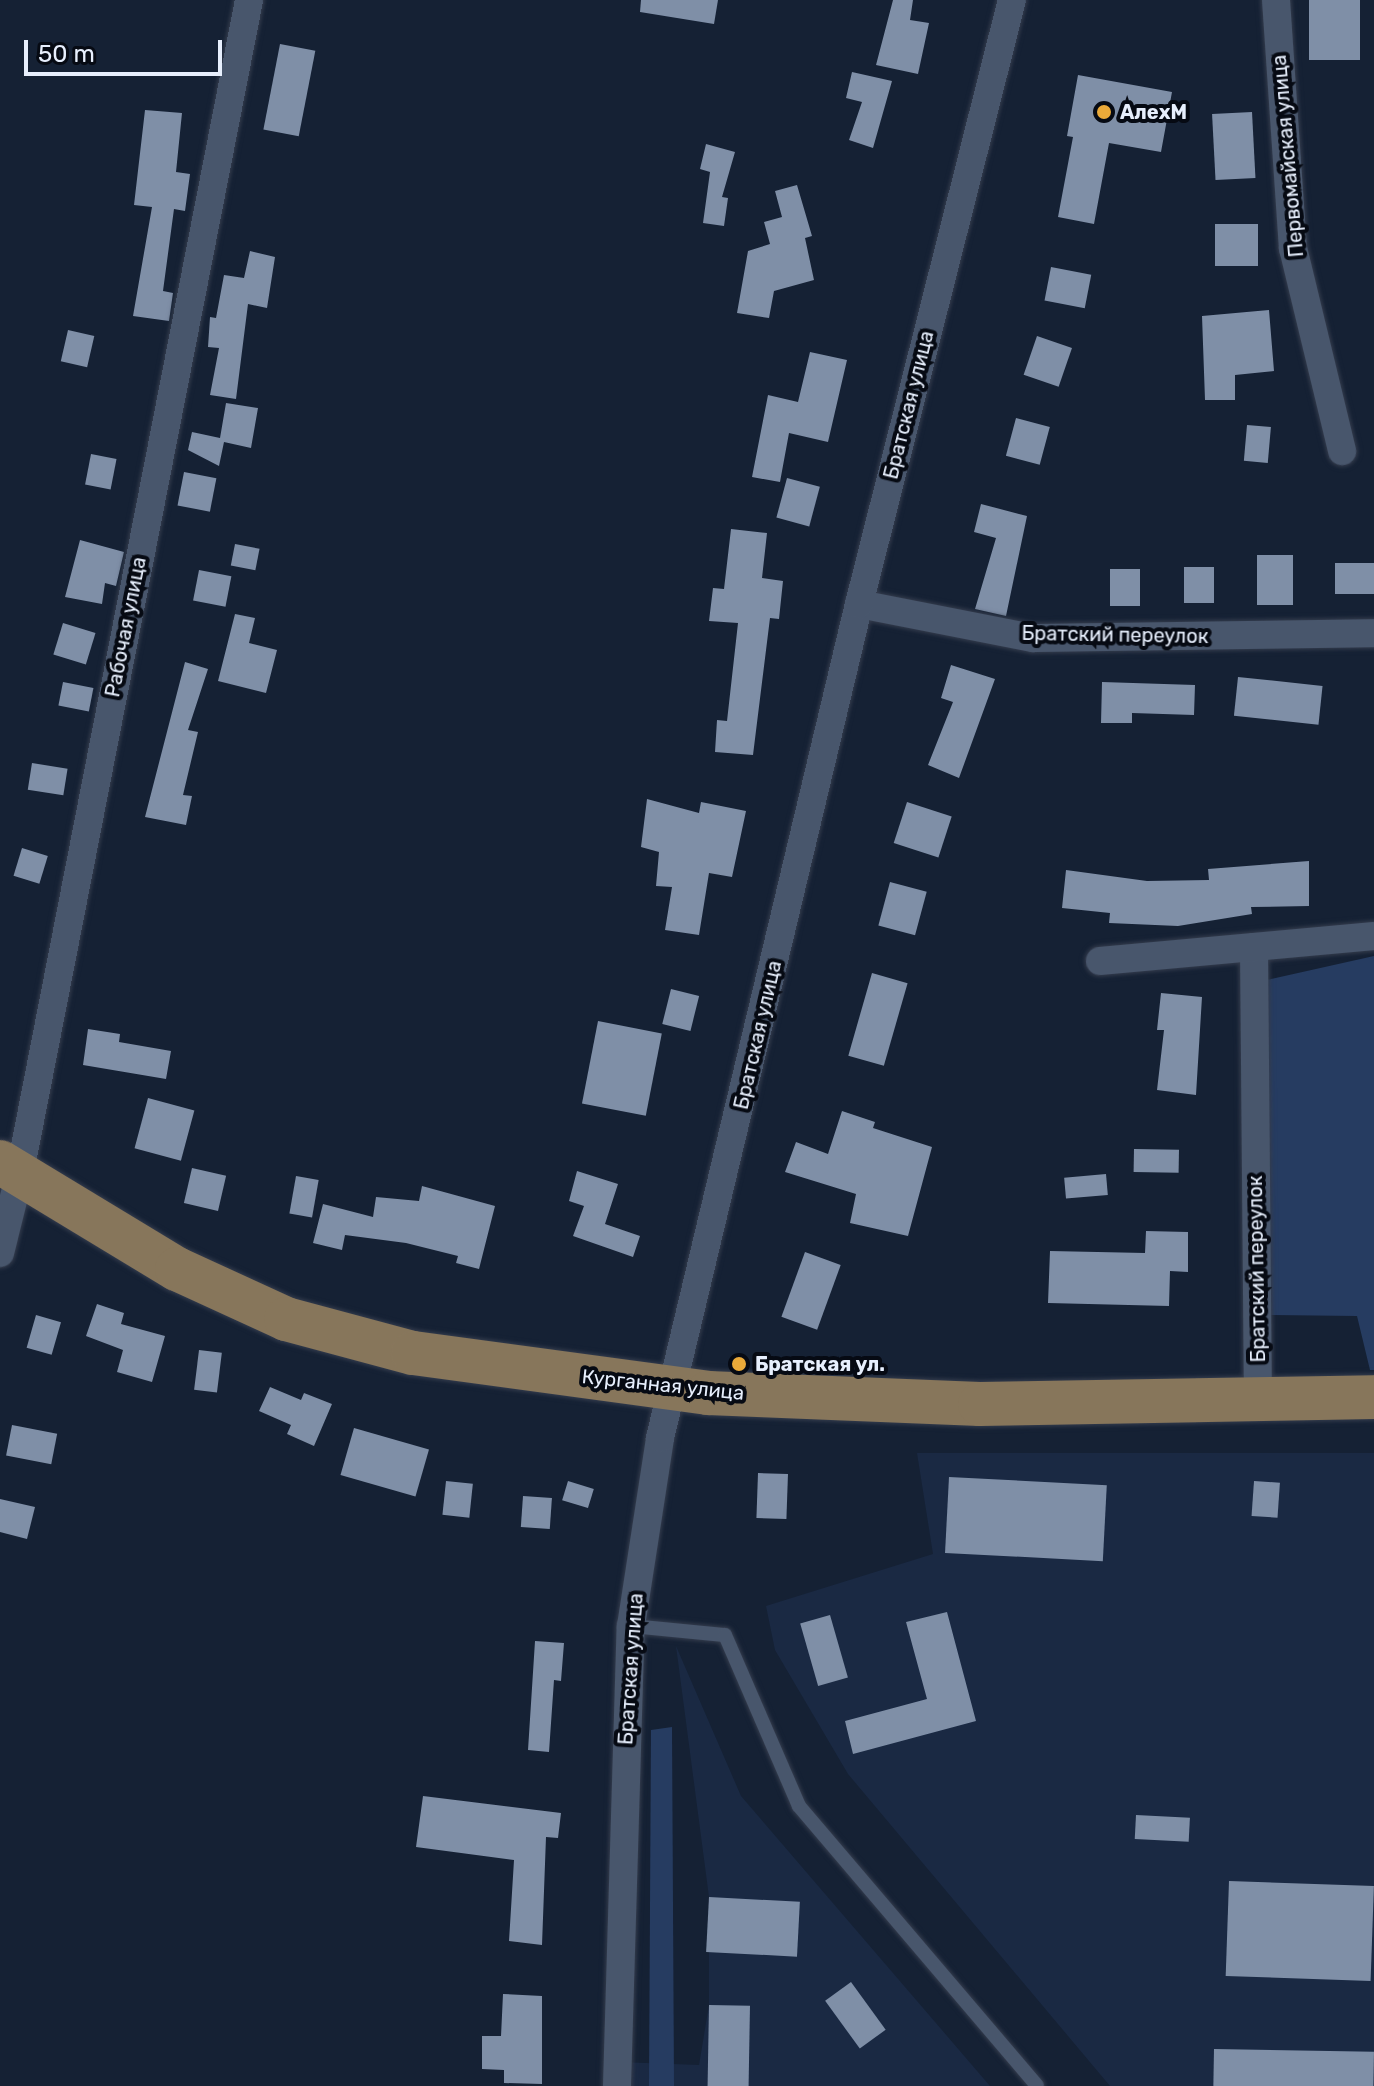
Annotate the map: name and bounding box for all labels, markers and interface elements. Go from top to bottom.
scale bar [28,24,226,74]
text: 50 m [38,40,95,68]
street label: Первомайская улица [1267,54,1309,258]
place label: АлехМ [1120,100,1187,124]
marker: АлехМ [1095,103,1113,121]
street label: Братская улица [879,328,939,482]
street label: Рабочая улица [101,555,151,699]
street label: Братский переулок [1021,621,1209,649]
street label: Братская улица [729,958,787,1112]
street label: Братский переулок [1243,1175,1271,1363]
place label: Братская ул. [755,1352,885,1376]
marker: Братская ул. [730,1355,748,1373]
street label: Курганная улица [581,1365,745,1405]
street label: Братская улица [614,1592,648,1746]

